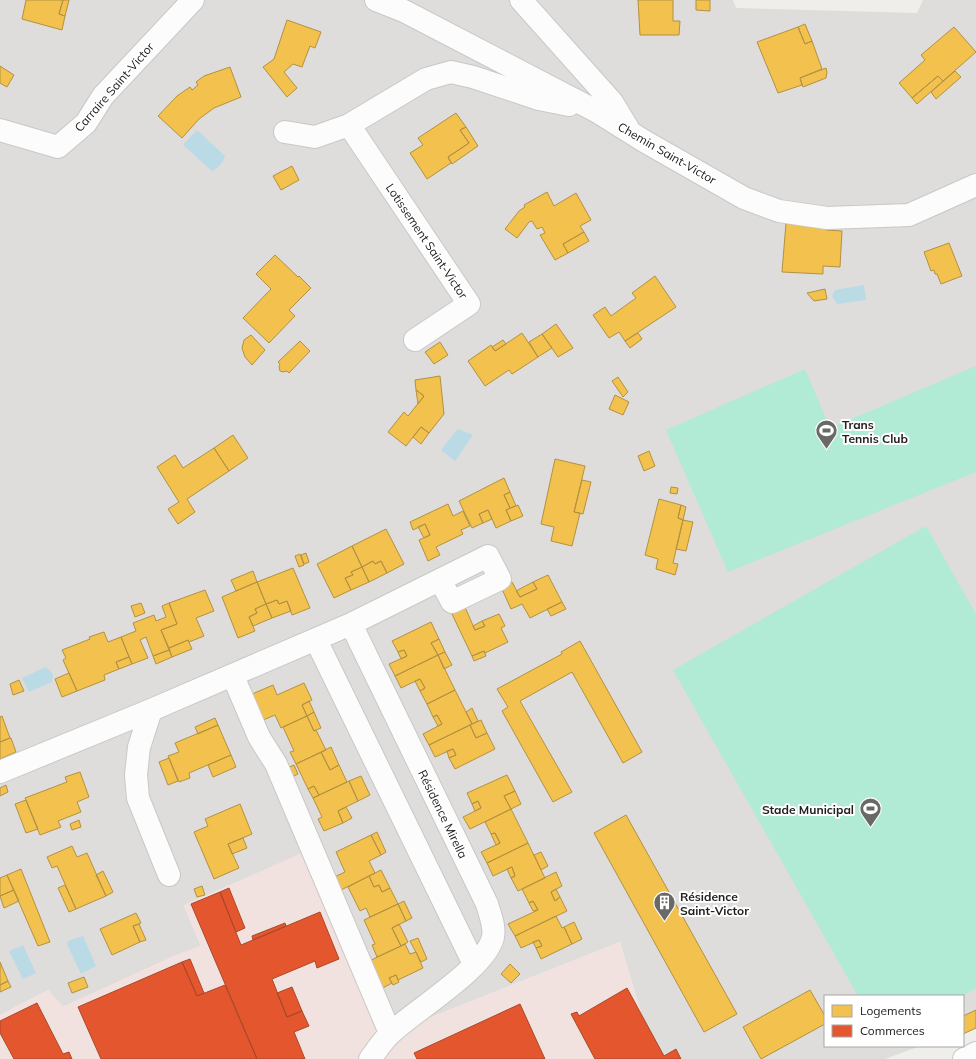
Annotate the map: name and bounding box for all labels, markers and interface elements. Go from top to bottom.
street label: Carraire Saint-Victor [71,39,157,135]
street label: Chemin Saint-Victor [615,119,719,188]
street label: Lotissement Saint-Victor [383,180,472,302]
place label: Trans Tennis Club [842,417,908,446]
sports icon: Trans Tennis Club [813,418,839,451]
street label: Résidence Mirella [415,767,471,861]
sports icon: Stade Municipal [857,796,883,829]
place label: Stade Municipal [762,802,854,817]
place label: Résidence Saint-Victor [680,889,749,918]
building icon: Résidence Saint-Victor [652,890,678,923]
legend [824,995,964,1047]
text: Logements [860,1003,921,1018]
text: Commerces [860,1023,925,1038]

